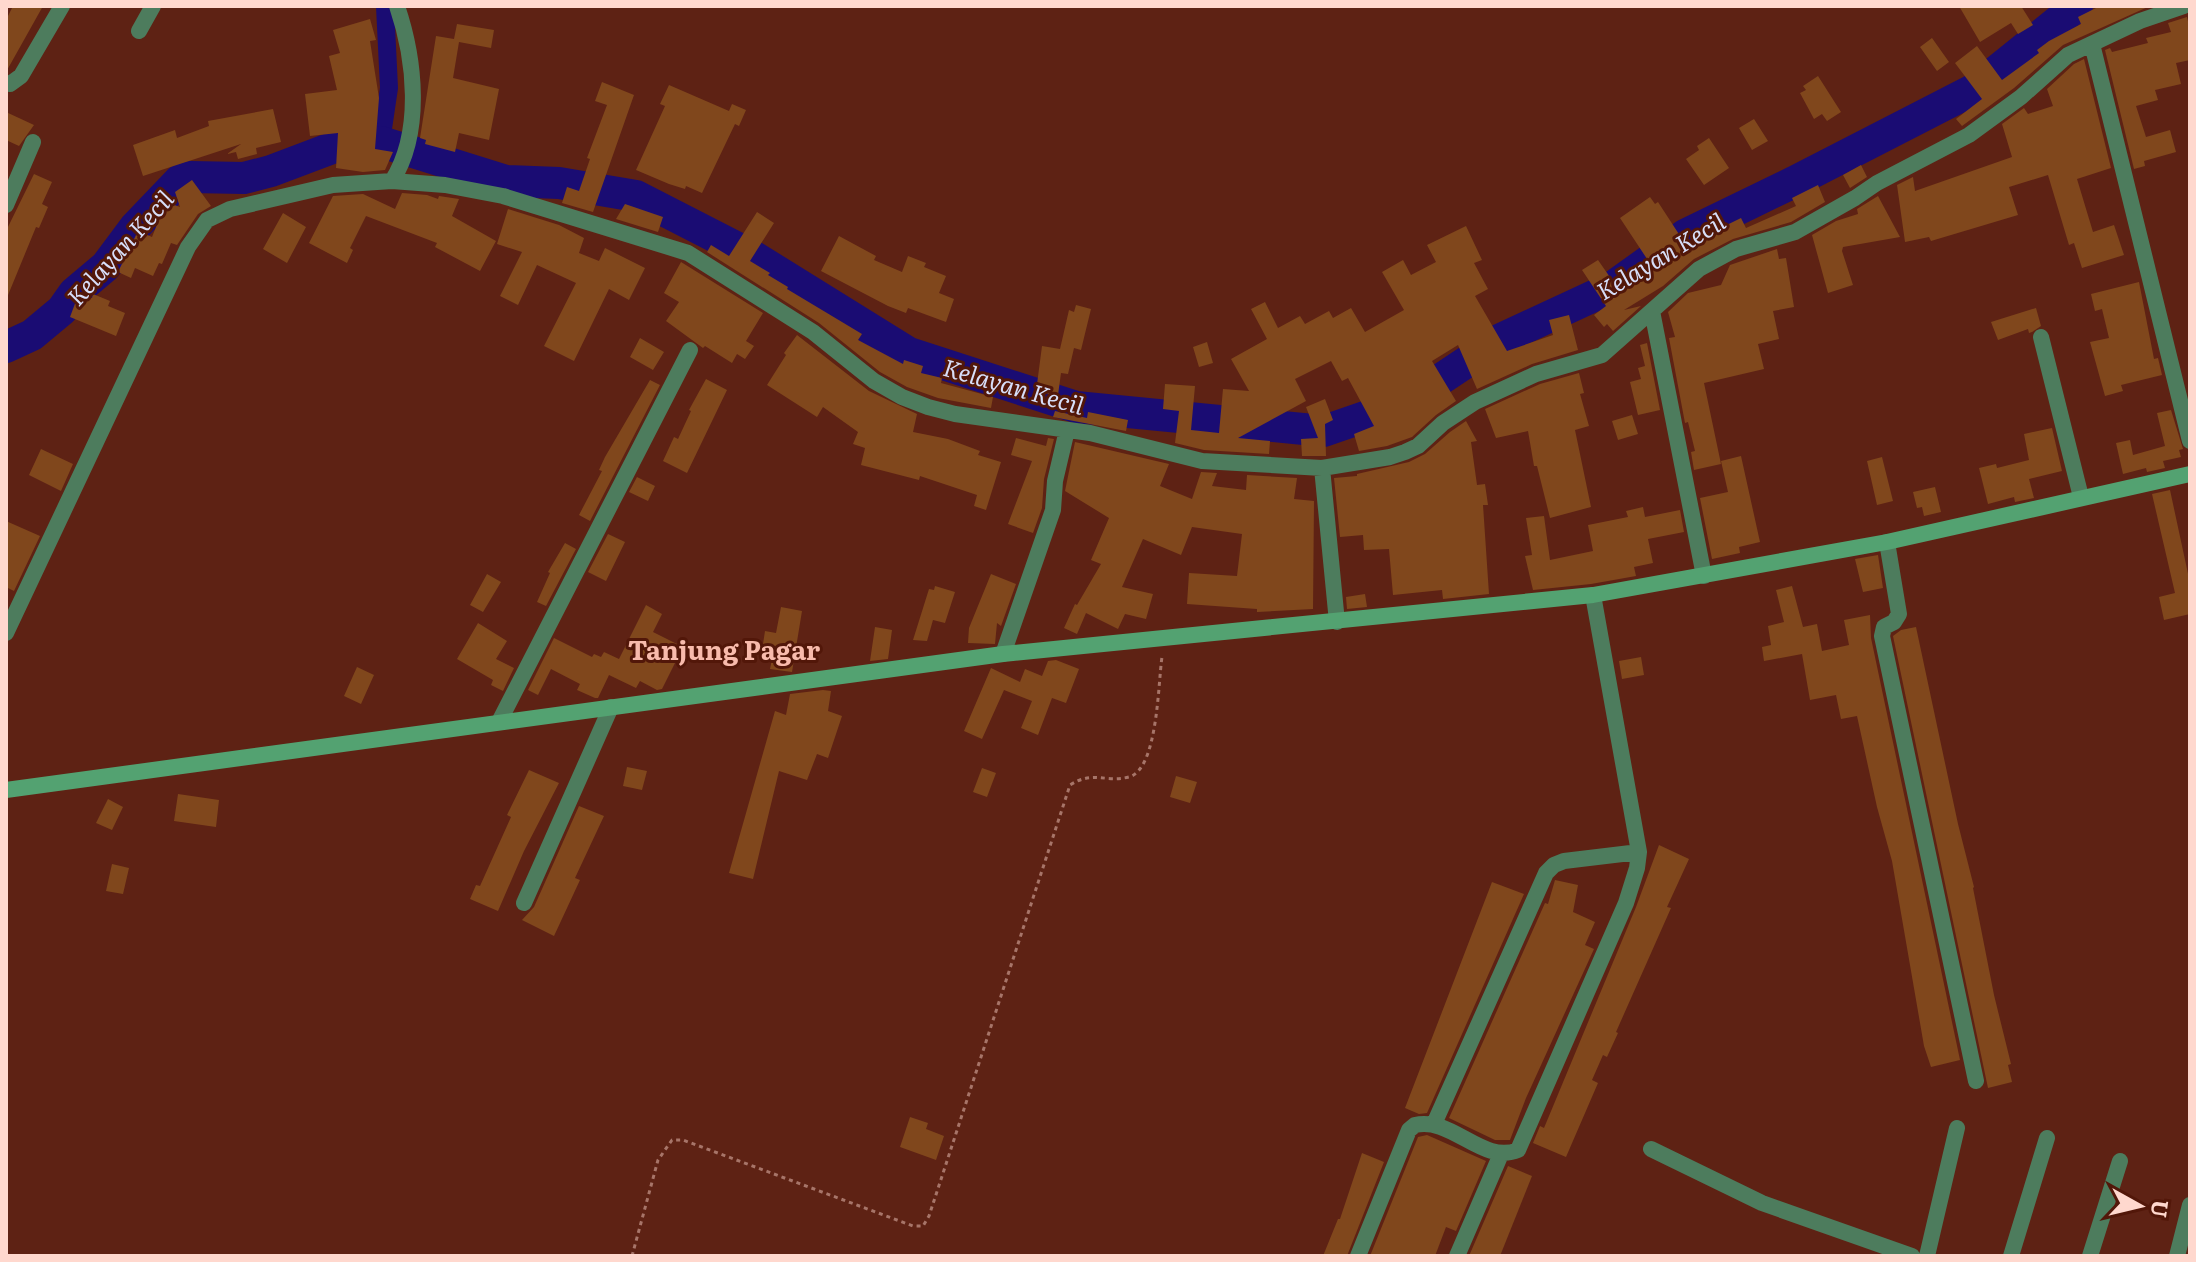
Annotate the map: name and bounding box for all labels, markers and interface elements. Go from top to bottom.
water label: Kelayan Kecil [58,181,181,312]
water label: Kelayan Kecil [1589,203,1731,307]
water label: Kelayan Kecil [940,348,1089,422]
district label: Tanjung Pagar [628,629,820,668]
north arrow [2100,1166,2180,1246]
text: U [2144,1198,2179,1220]

